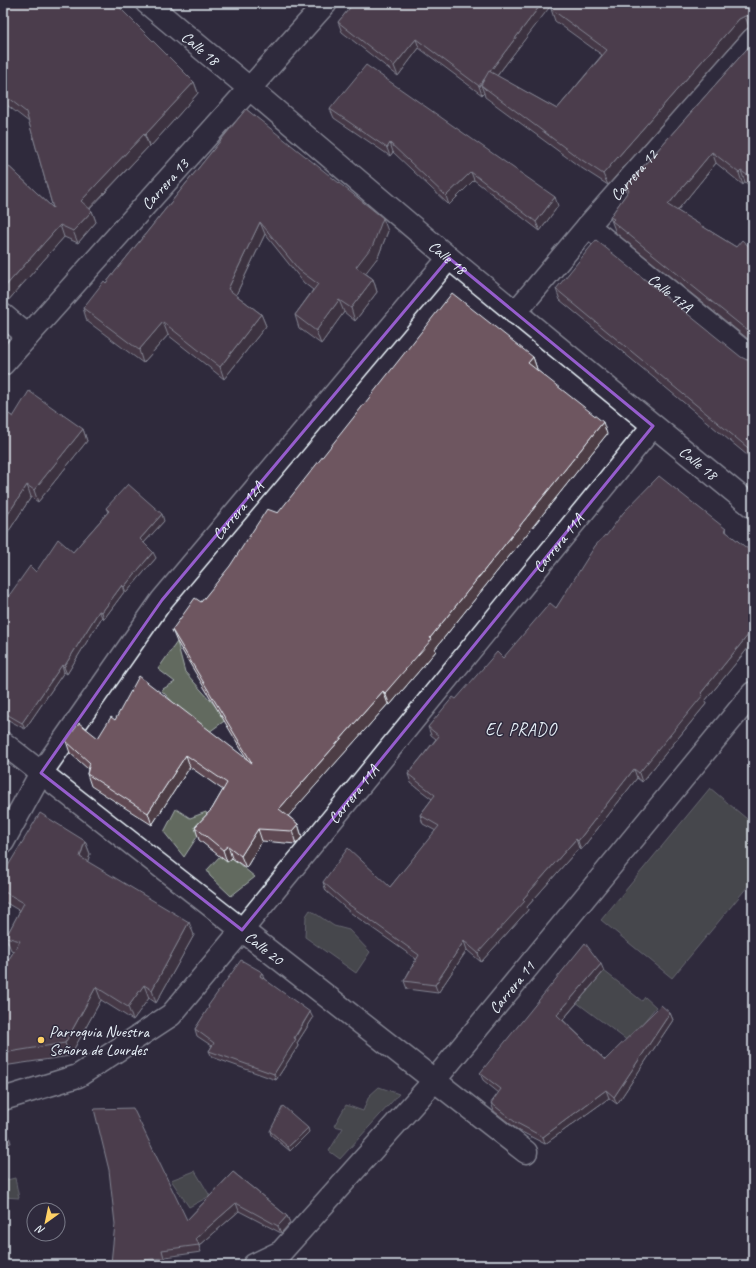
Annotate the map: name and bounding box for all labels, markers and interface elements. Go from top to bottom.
street label: Calle 18 [177,27,225,71]
street label: Carrera 12 [606,144,663,205]
street label: Carrera 13 [137,153,194,214]
street label: Calle 18 [424,236,472,281]
street label: Calle 17A [644,269,697,318]
street label: Calle 18 [675,442,723,486]
street label: Carrera 12A [208,477,269,544]
street label: Carrera 11A [529,509,589,577]
district label: EL PRADO [485,719,558,740]
street label: Carrera 11A [324,760,384,828]
street label: Calle 20 [241,927,289,971]
street label: Carrera 11 [485,957,540,1018]
place label: Parroquia Nuestra Señora de Lourdes [49,1022,150,1060]
marker: Parroquia Nuestra Señora de Lourdes [36,1035,46,1045]
north arrow [26,1202,66,1242]
text: N [32,1221,47,1238]

